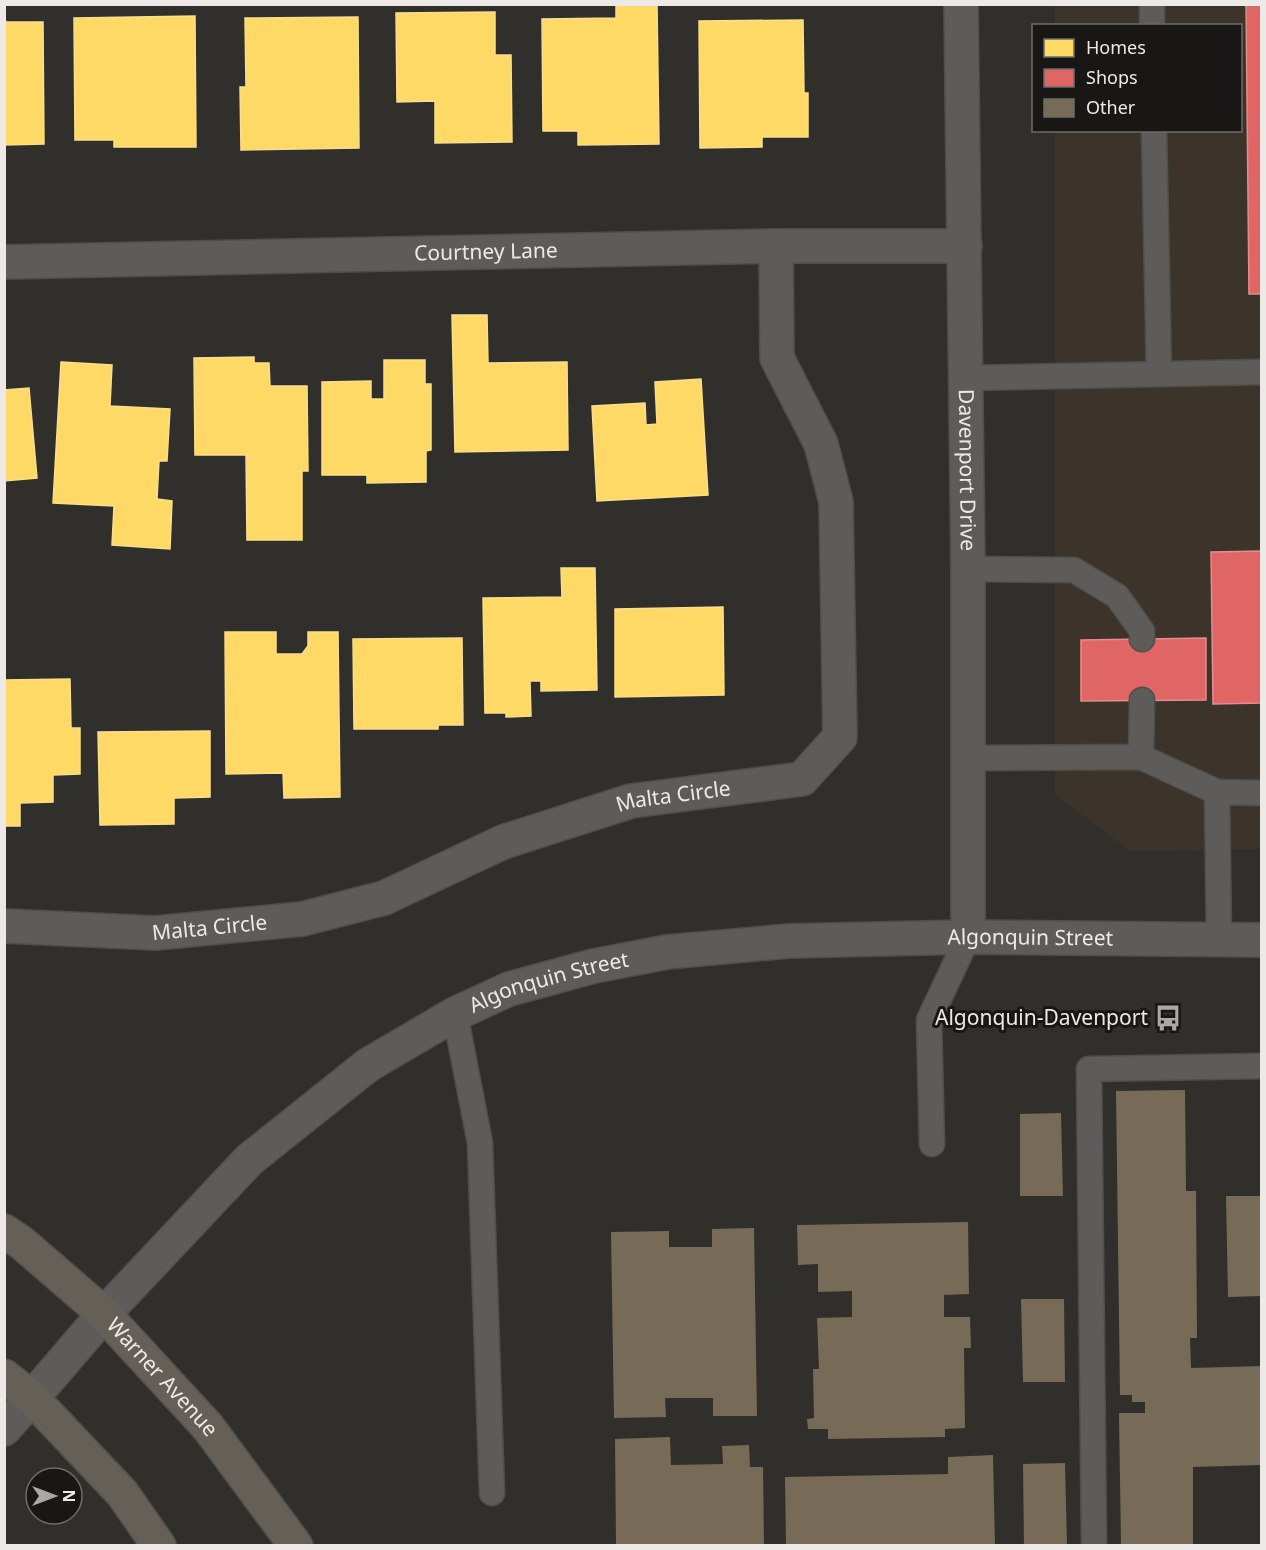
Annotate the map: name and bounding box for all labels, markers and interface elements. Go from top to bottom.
legend [1032,24,1242,132]
text: Homes [1086,35,1146,59]
text: Shops [1086,65,1138,89]
text: Other [1086,95,1136,119]
street label: Courtney Lane [414,236,558,266]
street label: Davenport Drive [953,389,983,551]
street label: Malta Circle [612,773,732,818]
street label: Malta Circle [151,907,268,946]
street label: Algonquin Street [947,922,1114,951]
street label: Algonquin Street [464,945,631,1019]
place label: Algonquin-Davenport [935,1003,1148,1031]
bus stop icon: Algonquin-Davenport [1153,1003,1183,1033]
street label: Warner Avenue [101,1311,225,1442]
north arrow [24,1466,84,1526]
text: N [58,1489,80,1503]

